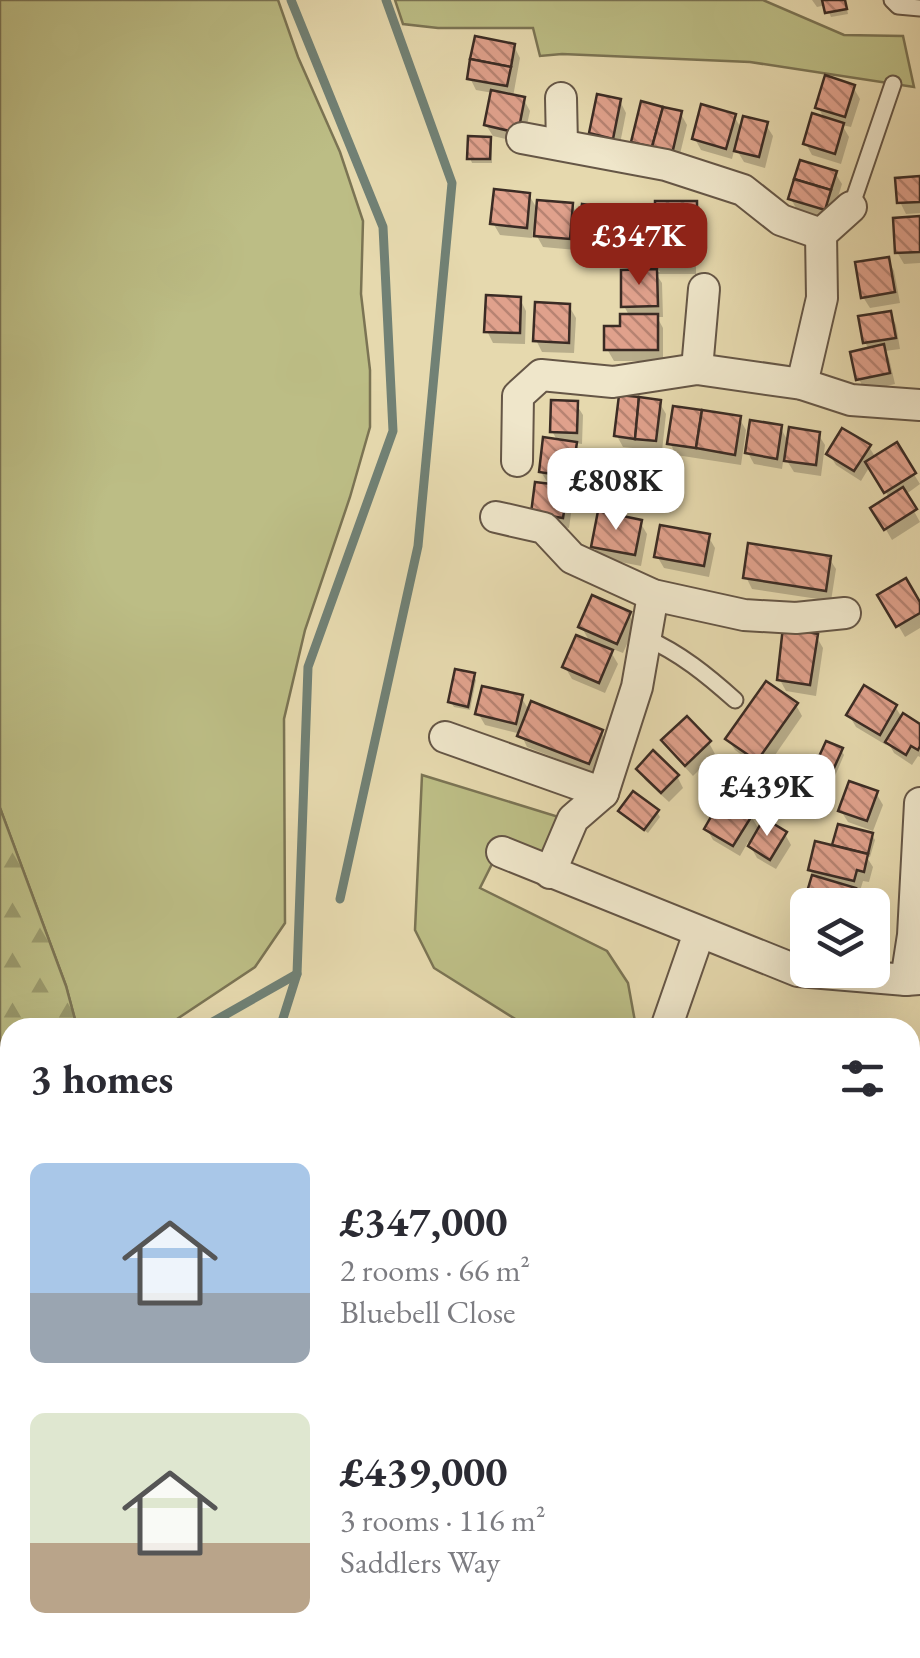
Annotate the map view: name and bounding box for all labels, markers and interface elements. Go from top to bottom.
pin: £347K [569,203,709,288]
text: £347K [592,214,686,256]
pin: £808K [546,448,686,533]
text: £808K [569,459,663,501]
pin: £439K [697,754,837,839]
text: £439K [720,765,814,807]
map controls [790,888,890,988]
button: layers [790,888,890,988]
text: 3 homes [30,1051,173,1106]
icon: filters [835,1051,890,1106]
text: £347,000 [340,1194,508,1249]
icon: home [110,1203,230,1323]
text: 2 rooms · 66 m² [340,1249,530,1291]
text: Bluebell Close [340,1291,516,1333]
text: £439,000 [340,1444,508,1499]
icon: home [110,1453,230,1573]
text: 3 rooms · 116 m² [340,1499,546,1541]
text: Saddlers Way [340,1541,500,1583]

